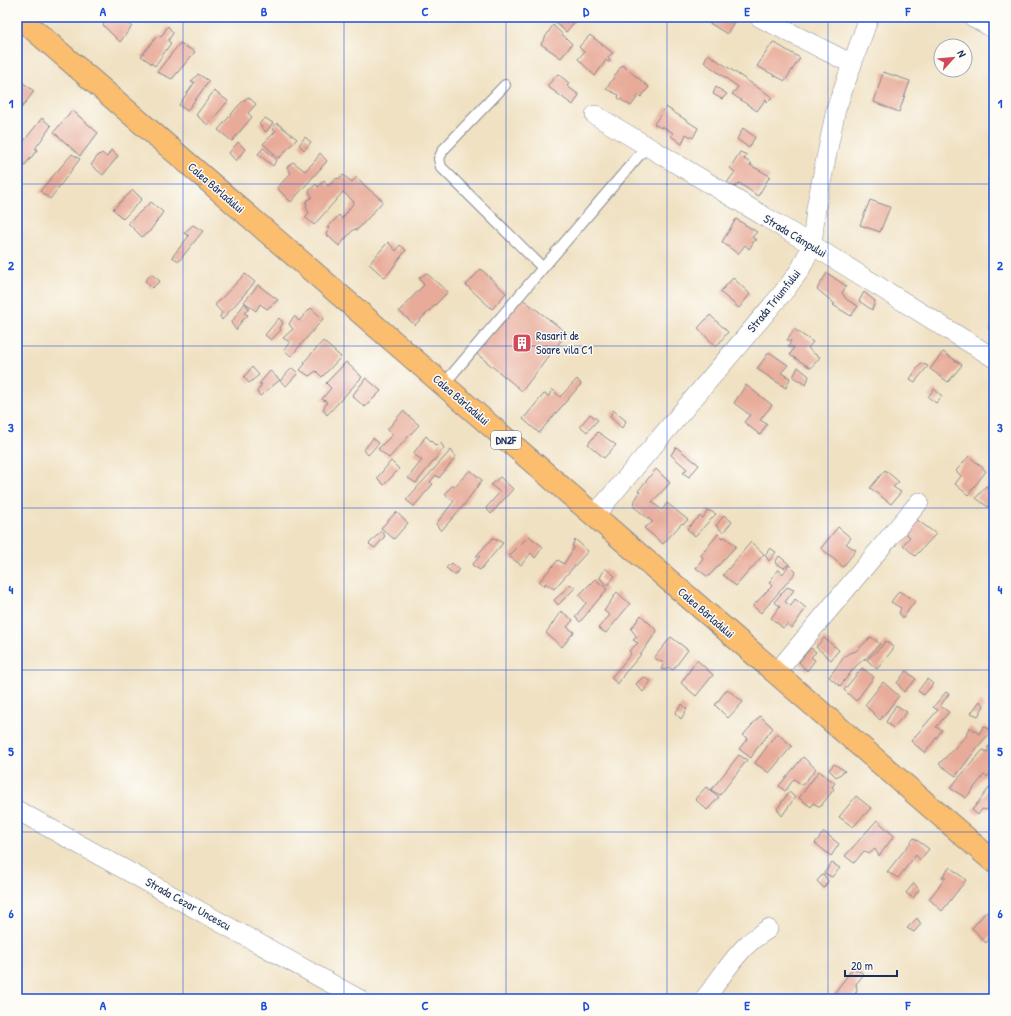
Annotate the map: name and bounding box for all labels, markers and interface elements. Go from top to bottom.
text: A [100,2,107,20]
text: B [261,2,268,20]
text: C [421,2,429,20]
text: D [583,2,590,20]
text: E [744,2,750,20]
text: F [905,2,912,20]
north arrow [933,38,973,78]
text: N [954,48,970,59]
text: 1 [9,94,14,112]
text: 1 [998,94,1003,112]
street label: Calea Bârladului [184,158,248,217]
street label: Strada Câmpului [760,210,830,261]
text: 2 [8,256,15,274]
text: 2 [997,256,1004,274]
street label: Strada Triumfului [743,266,804,336]
place label: Rasarit de Soare vila C1 [536,327,592,358]
building icon: Rasarit de Soare vila C1 [511,332,533,354]
street label: Calea Bârladului [429,370,493,429]
text: 3 [8,418,14,436]
text: 3 [997,418,1003,436]
road number: DN2F [491,431,521,449]
text: 4 [9,580,14,598]
text: 4 [998,580,1003,598]
street label: Calea Bârladului [674,583,738,642]
text: 5 [8,742,14,760]
text: 5 [997,742,1003,760]
street label: Strada Cezar Uncescu [142,873,234,934]
text: 6 [8,904,14,922]
text: 6 [997,904,1003,922]
scale bar [845,952,897,978]
text: 20 m [851,957,873,974]
text: A [100,996,107,1014]
text: B [261,996,268,1014]
text: C [421,996,429,1014]
text: D [583,996,590,1014]
text: E [744,996,750,1014]
text: F [905,996,912,1014]

